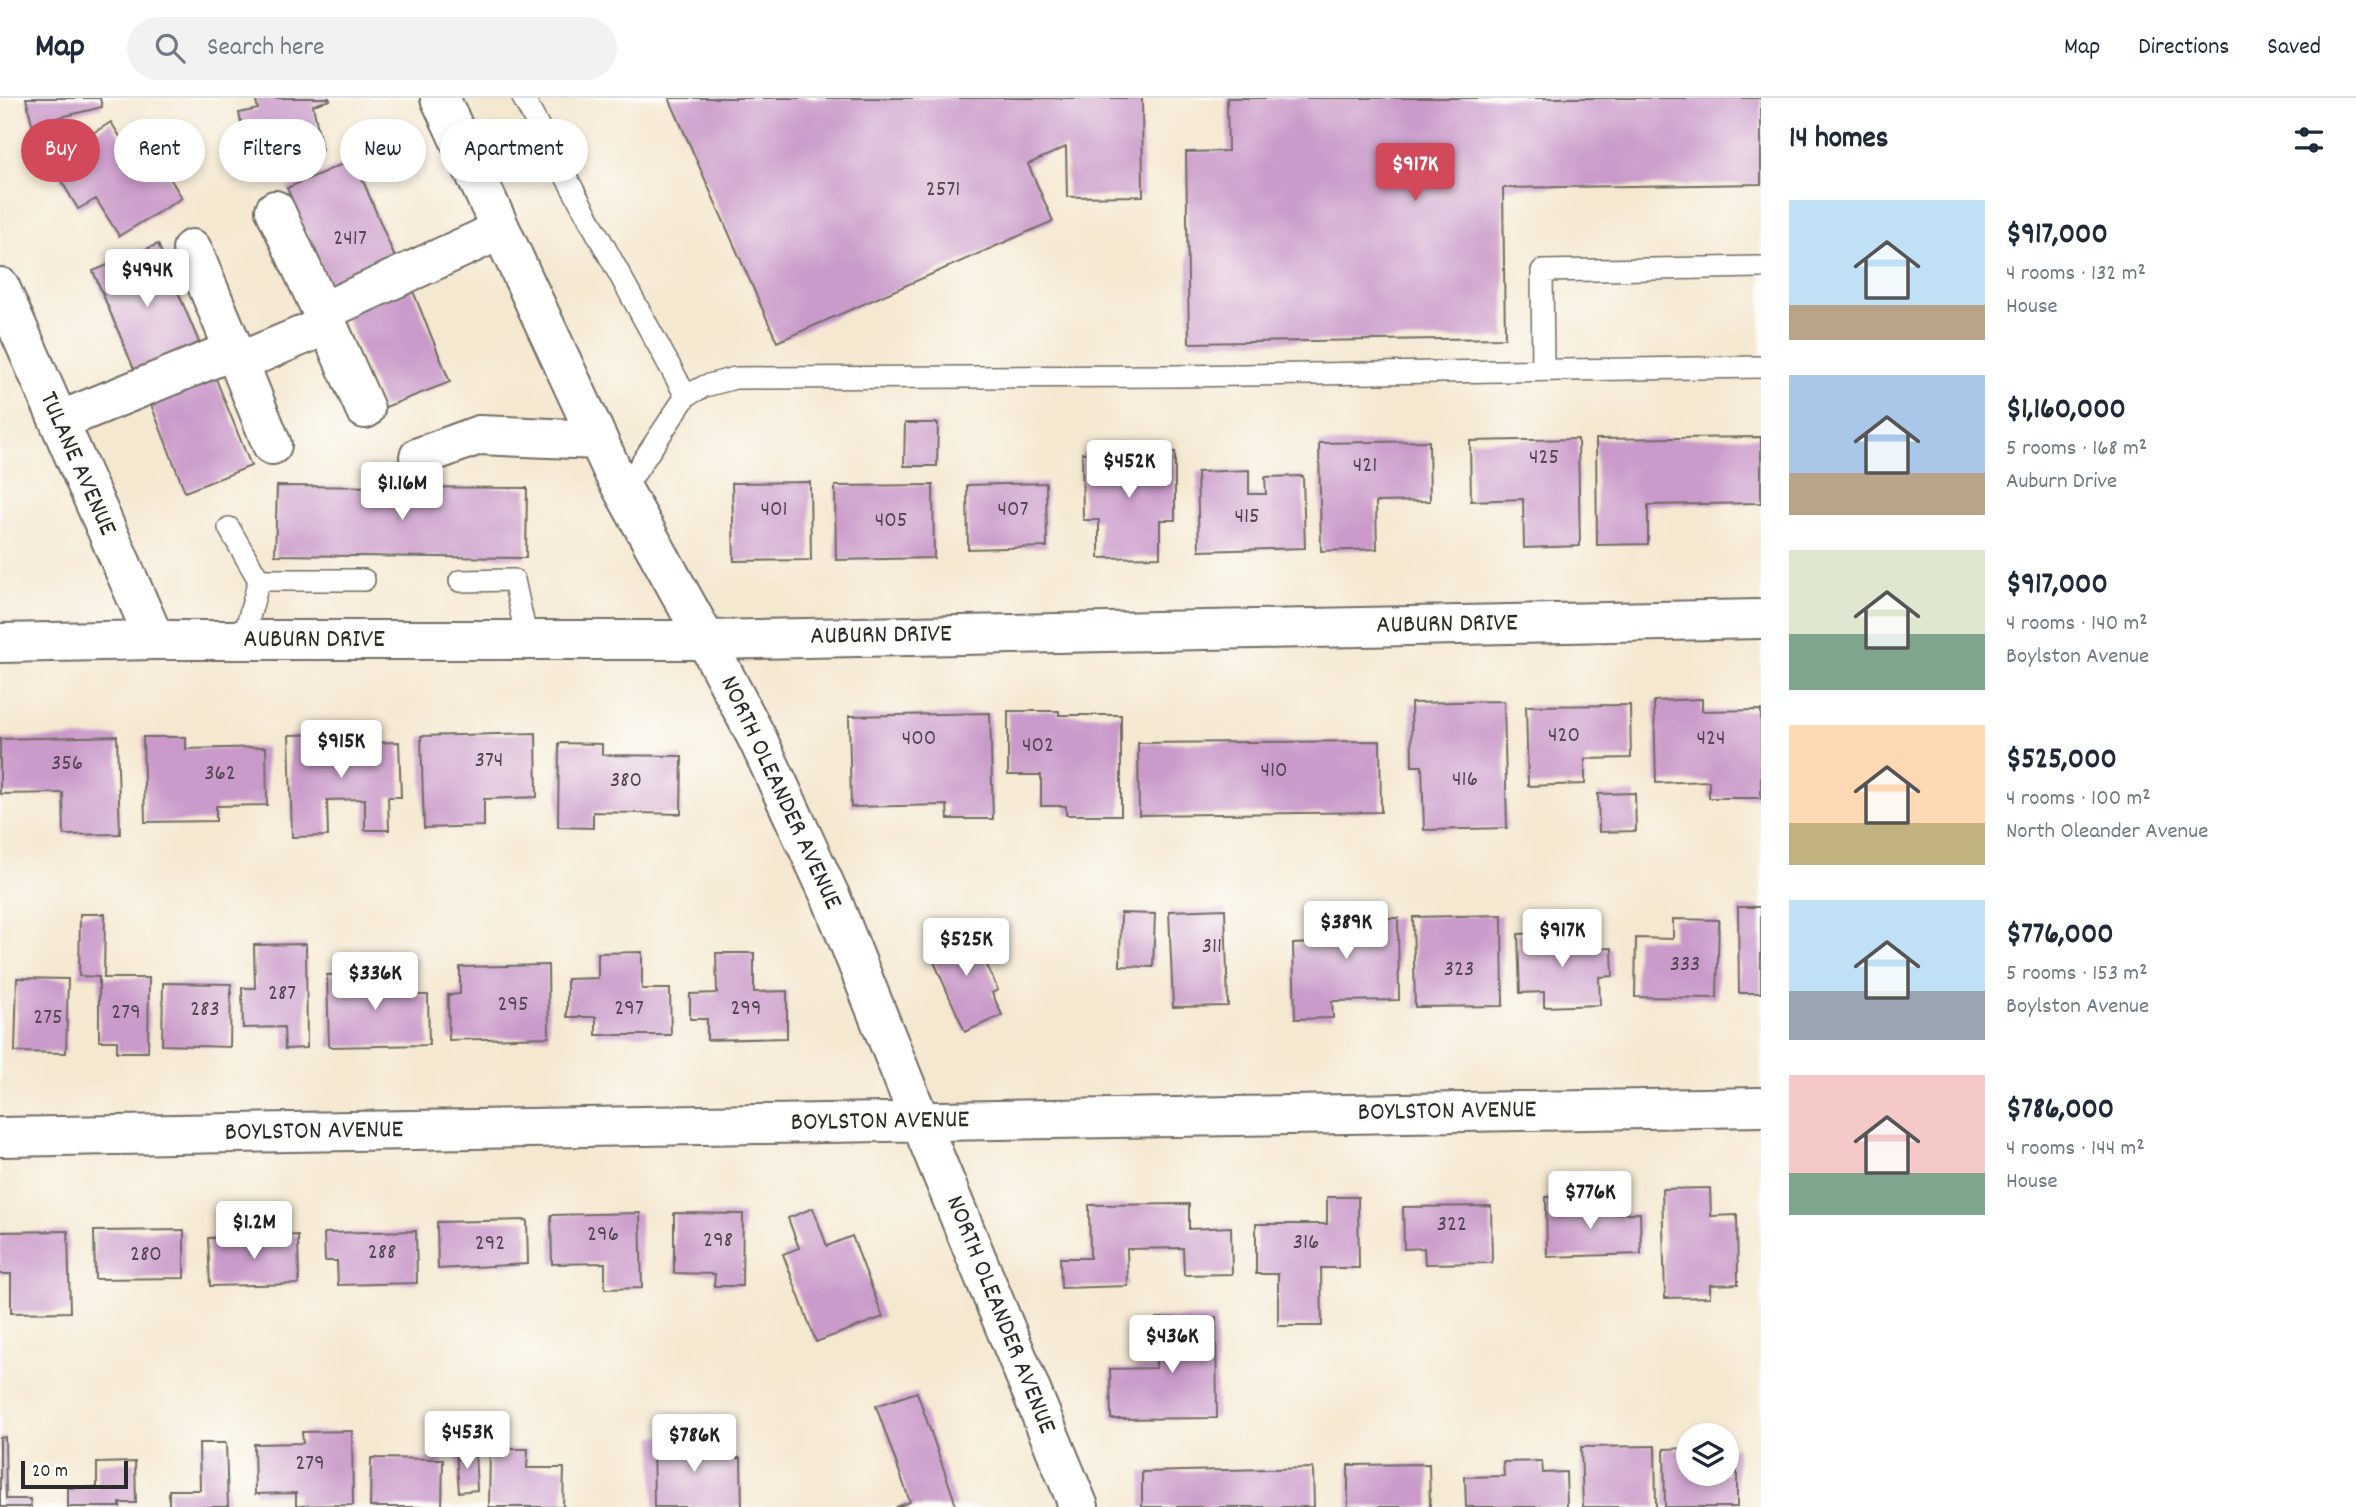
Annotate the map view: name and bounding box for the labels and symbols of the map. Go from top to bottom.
pin: $917K [1366,144,1464,203]
house number: 2571 [926,174,960,207]
house number: 2417 [333,223,367,256]
pin: $494K [98,250,196,309]
street label: TULANE AVENUE [29,386,125,542]
pin: $452K [1080,440,1178,500]
house number: 425 [1529,442,1559,475]
house number: 421 [1353,450,1377,483]
pin: $1.16M [345,462,459,522]
house number: 401 [760,494,788,527]
house number: 407 [998,494,1028,527]
house number: 415 [1234,501,1260,534]
house number: 405 [875,505,907,538]
street label: AUBURN DRIVE [1376,605,1518,645]
street label: AUBURN DRIVE [810,616,952,656]
street label: AUBURN DRIVE [243,622,385,659]
street label: NORTH OLEANDER AVENUE [710,670,851,916]
pin: $915K [292,720,390,780]
house number: 420 [1548,720,1580,753]
house number: 400 [902,723,936,756]
house number: 424 [1696,723,1726,756]
house number: 402 [1022,730,1054,763]
house number: 374 [475,745,503,778]
house number: 356 [51,748,83,781]
house number: 410 [1260,755,1288,788]
house number: 362 [204,758,236,791]
house number: 416 [1452,764,1478,797]
house number: 380 [610,765,642,798]
pin: $389K [1297,902,1395,961]
pin: $917K [1513,910,1611,969]
pin: $525K [917,918,1015,978]
house number: 311 [1202,931,1222,964]
house number: 333 [1670,949,1700,982]
pin: $336K [326,953,424,1012]
house number: 323 [1444,954,1474,987]
house number: 287 [268,978,296,1011]
house number: 295 [497,989,529,1022]
house number: 297 [614,993,644,1026]
house number: 299 [730,993,762,1026]
house number: 283 [190,994,220,1027]
house number: 279 [111,997,141,1030]
house number: 275 [33,1002,63,1035]
street label: BOYLSTON AVENUE [1357,1092,1537,1132]
street label: BOYLSTON AVENUE [790,1102,970,1142]
street label: BOYLSTON AVENUE [224,1112,404,1152]
pin: $776K [1541,1172,1639,1231]
street label: NORTH OLEANDER AVENUE [935,1190,1065,1440]
pin: $1.2M [205,1202,303,1261]
house number: 322 [1437,1209,1467,1242]
house number: 296 [587,1219,619,1252]
house number: 298 [703,1225,733,1258]
house number: 316 [1293,1227,1319,1260]
house number: 292 [475,1228,505,1261]
house number: 288 [368,1237,396,1270]
house number: 280 [130,1239,162,1272]
pin: $436K [1123,1316,1221,1375]
pin: $453K [418,1412,516,1471]
pin: $786K [645,1414,743,1474]
house number: 279 [295,1448,325,1481]
scale bar [21,1458,128,1490]

